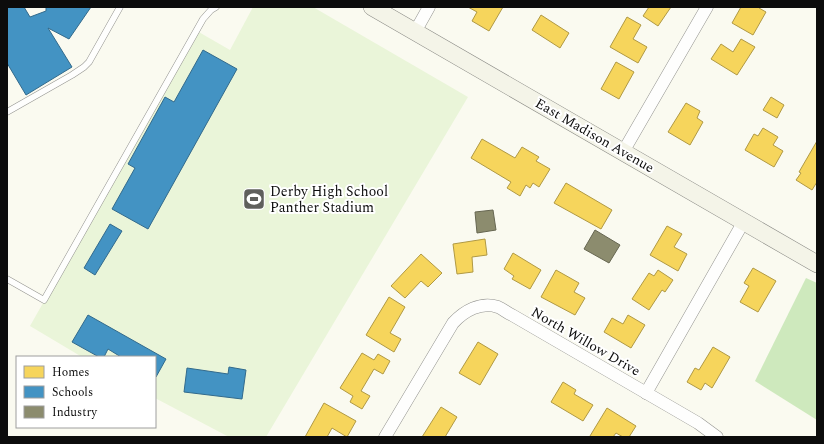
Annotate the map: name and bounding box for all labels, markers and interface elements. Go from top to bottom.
street label: East Madison Avenue [531,93,658,178]
place label: Derby High School Panther Stadium [270,181,388,218]
sports icon: Derby High School Panther Stadium [241,186,267,212]
street label: North Willow Drive [527,302,644,381]
legend [16,356,156,428]
text: Homes [52,363,90,382]
text: Schools [52,383,93,402]
text: Industry [52,403,98,422]

